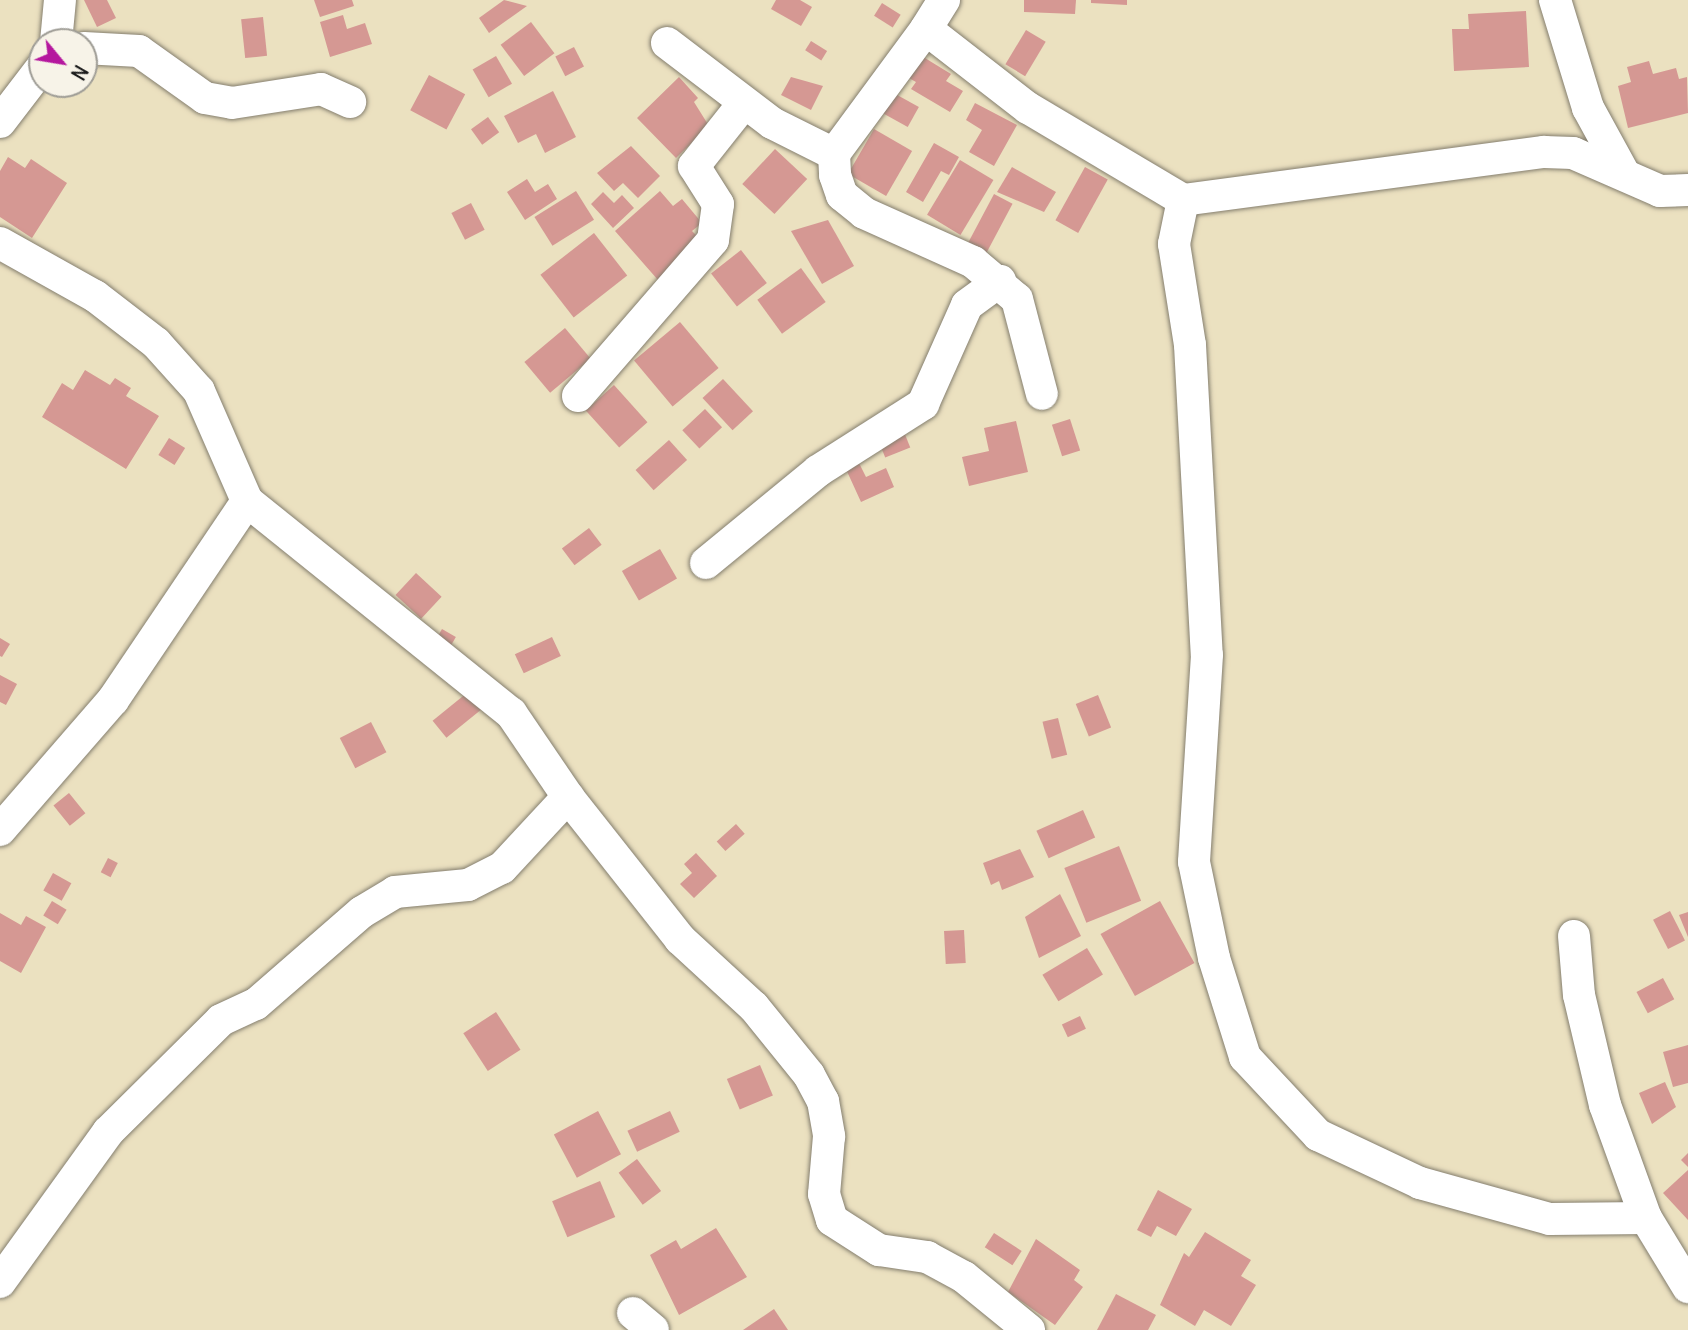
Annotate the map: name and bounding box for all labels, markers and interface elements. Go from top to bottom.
north arrow [28,28,98,98]
text: N [66,61,93,84]

